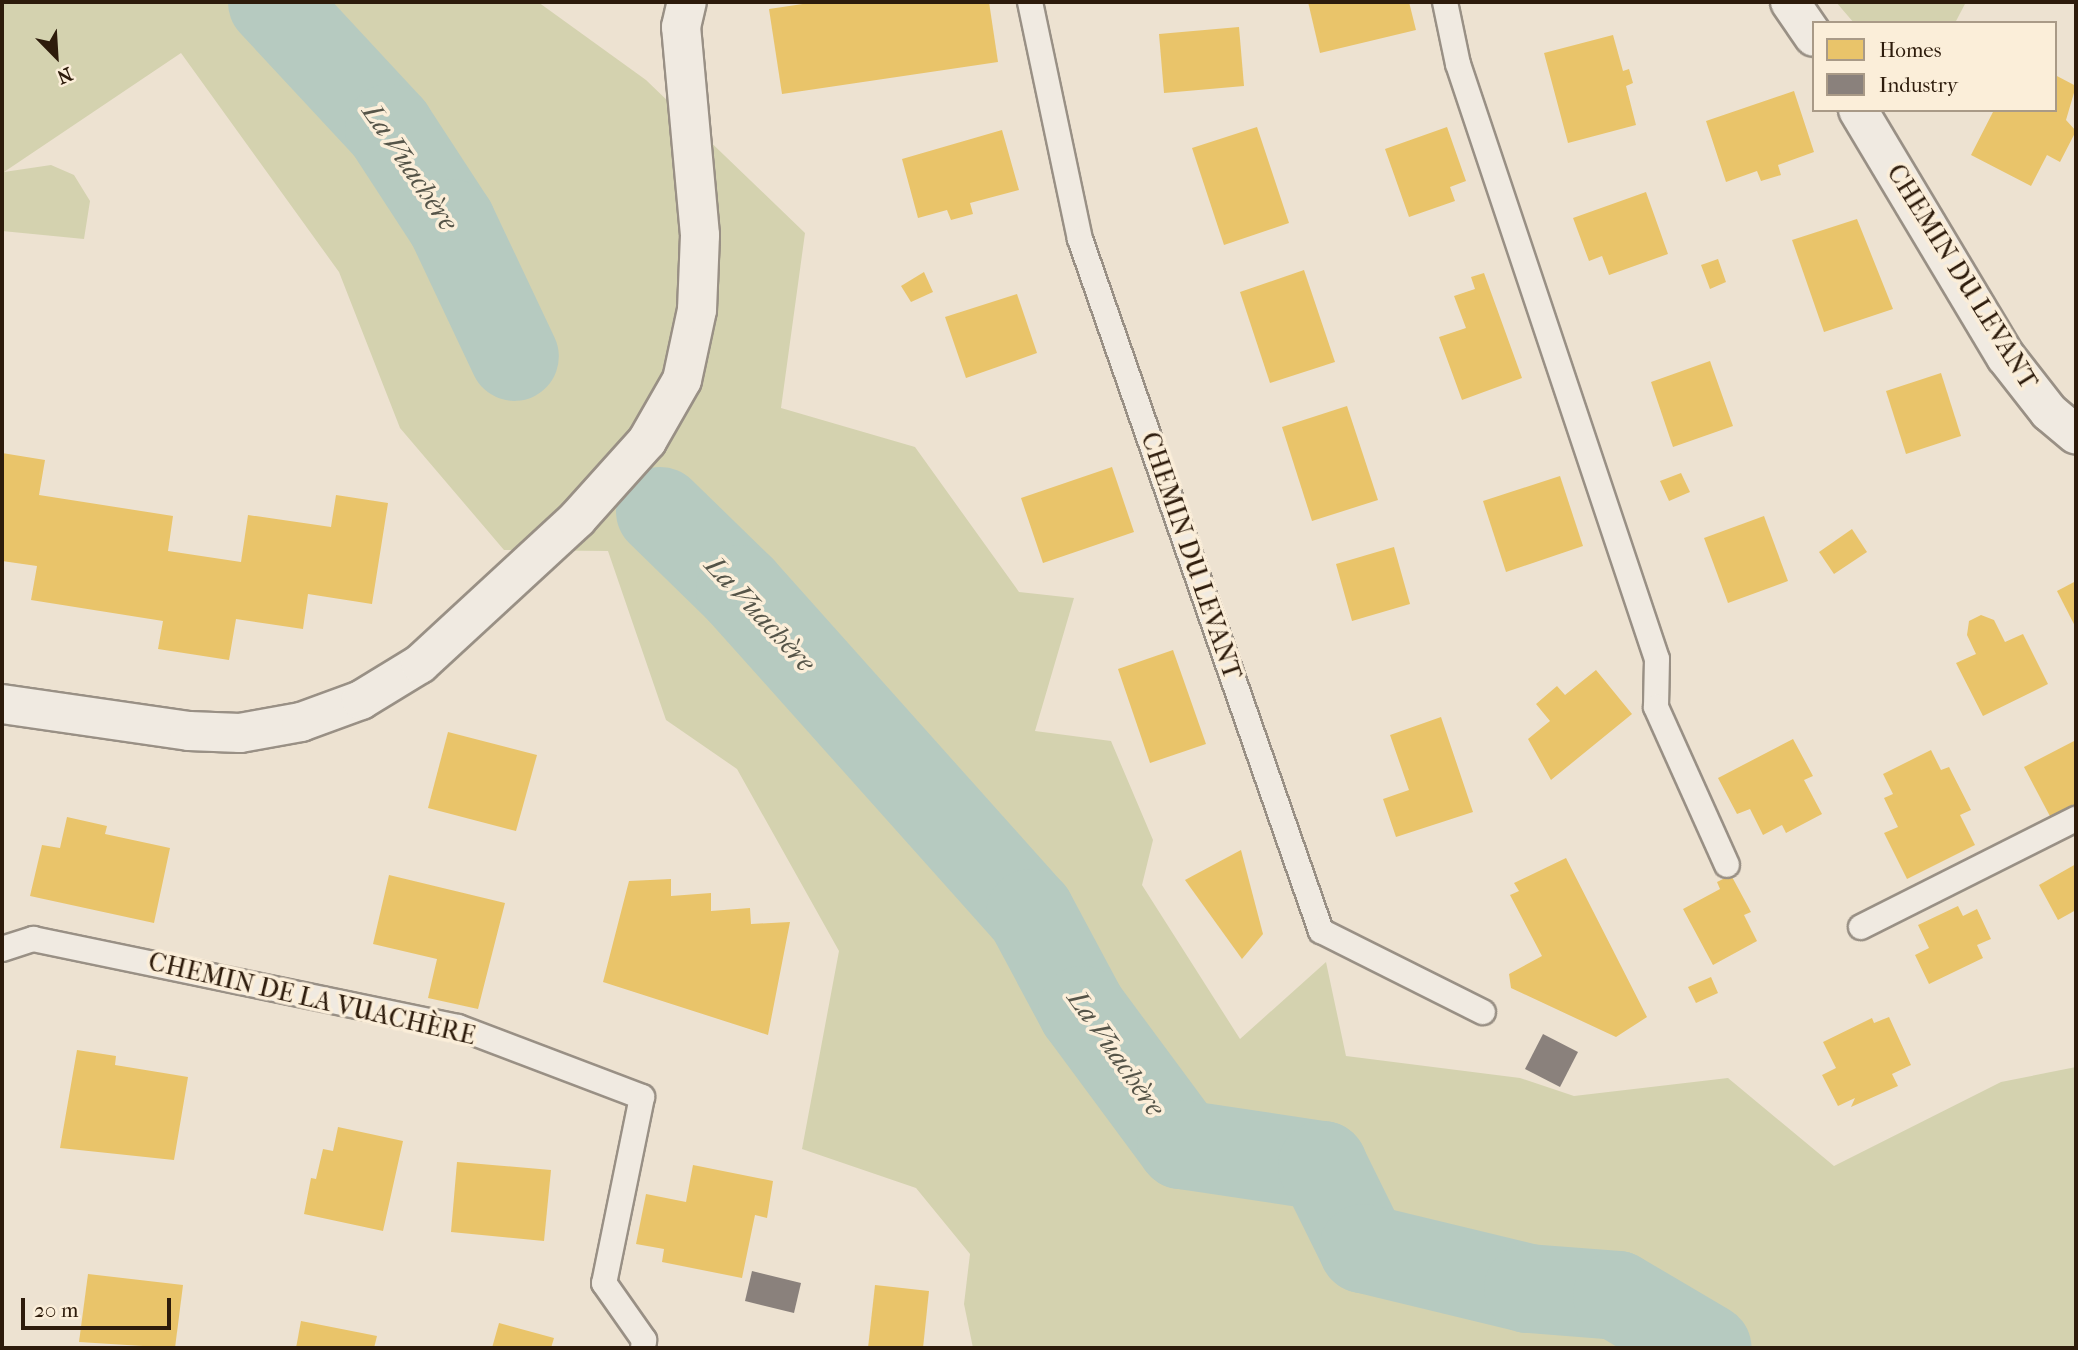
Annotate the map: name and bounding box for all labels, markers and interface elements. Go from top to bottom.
north arrow [21,21,91,91]
legend [1812,21,2057,112]
text: Homes [1879,38,1941,62]
text: N [53,62,76,88]
text: Industry [1879,73,1958,97]
water label: La Vuachère [355,97,465,237]
street label: CHEMIN DU LEVANT [1880,159,2044,395]
street label: CHEMIN DU LEVANT [1134,428,1248,684]
water label: La Vuachère [698,549,822,679]
street label: CHEMIN DE LA VUACHÈRE [145,946,479,1052]
water label: La Vuachère [1060,984,1172,1122]
scale bar [24,1284,175,1328]
text: 20 m [34,1298,78,1322]

